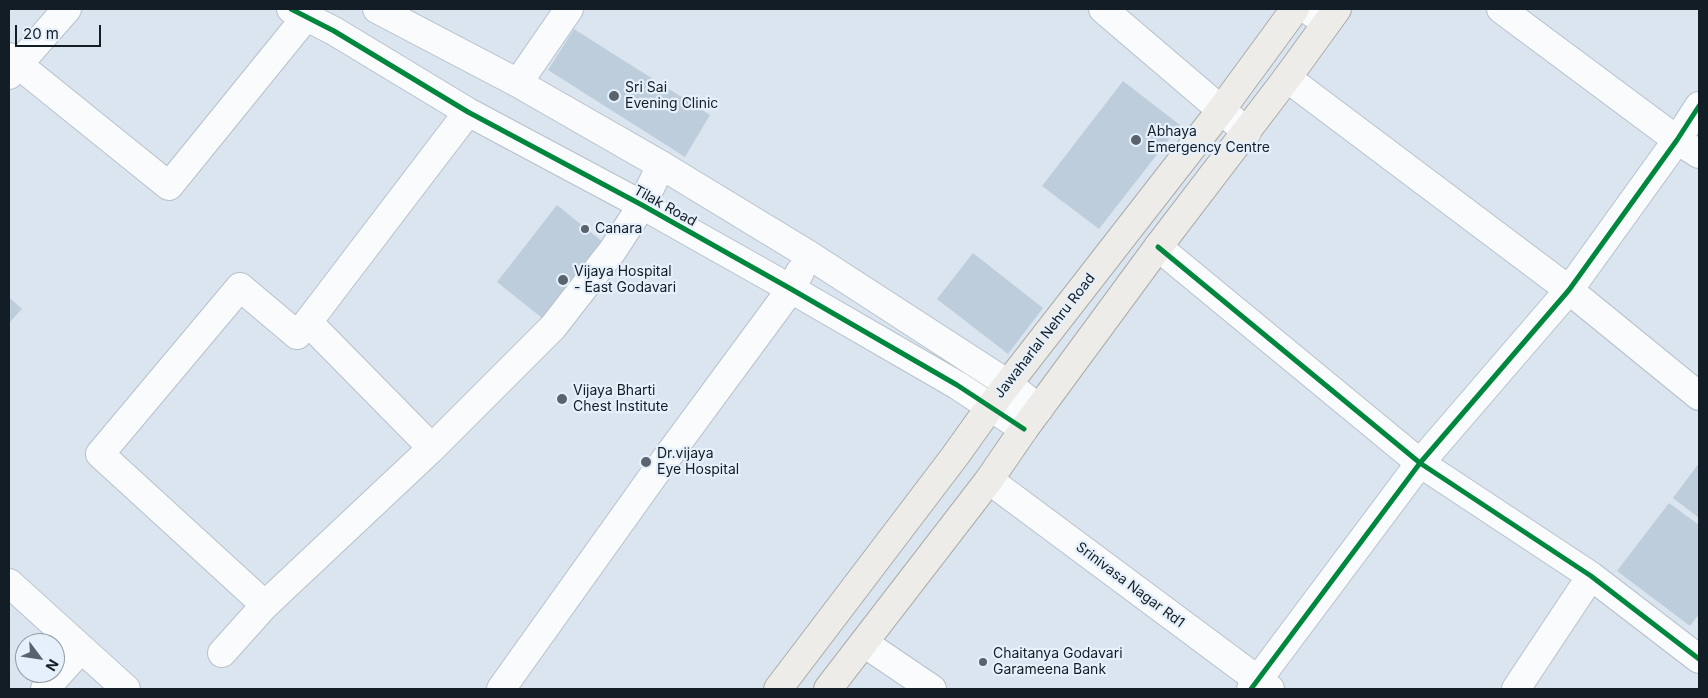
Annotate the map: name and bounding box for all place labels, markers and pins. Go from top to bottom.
place label: Sri Sai Evening Clinic [625,80,718,112]
marker: Sri Sai Evening Clinic [607,89,621,103]
place label: Abhaya Emergency Centre [1147,124,1270,156]
marker: Abhaya Emergency Centre [1129,133,1143,147]
place label: Canara [595,221,642,237]
marker: Canara [579,223,591,235]
place label: Vijaya Hospital - East Godavari [574,264,676,296]
marker: Vijaya Hospital - East Godavari [556,273,570,287]
place label: Vijaya Bharti Chest Institute [573,383,668,416]
marker: Vijaya Bharti Chest Institute [555,392,569,406]
place label: Dr.vijaya Eye Hospital [657,446,739,478]
marker: Dr.vijaya Eye Hospital [639,455,653,469]
place label: Chaitanya Godavari Garameena Bank [993,646,1123,679]
marker: Chaitanya Godavari Garameena Bank [977,656,989,668]

